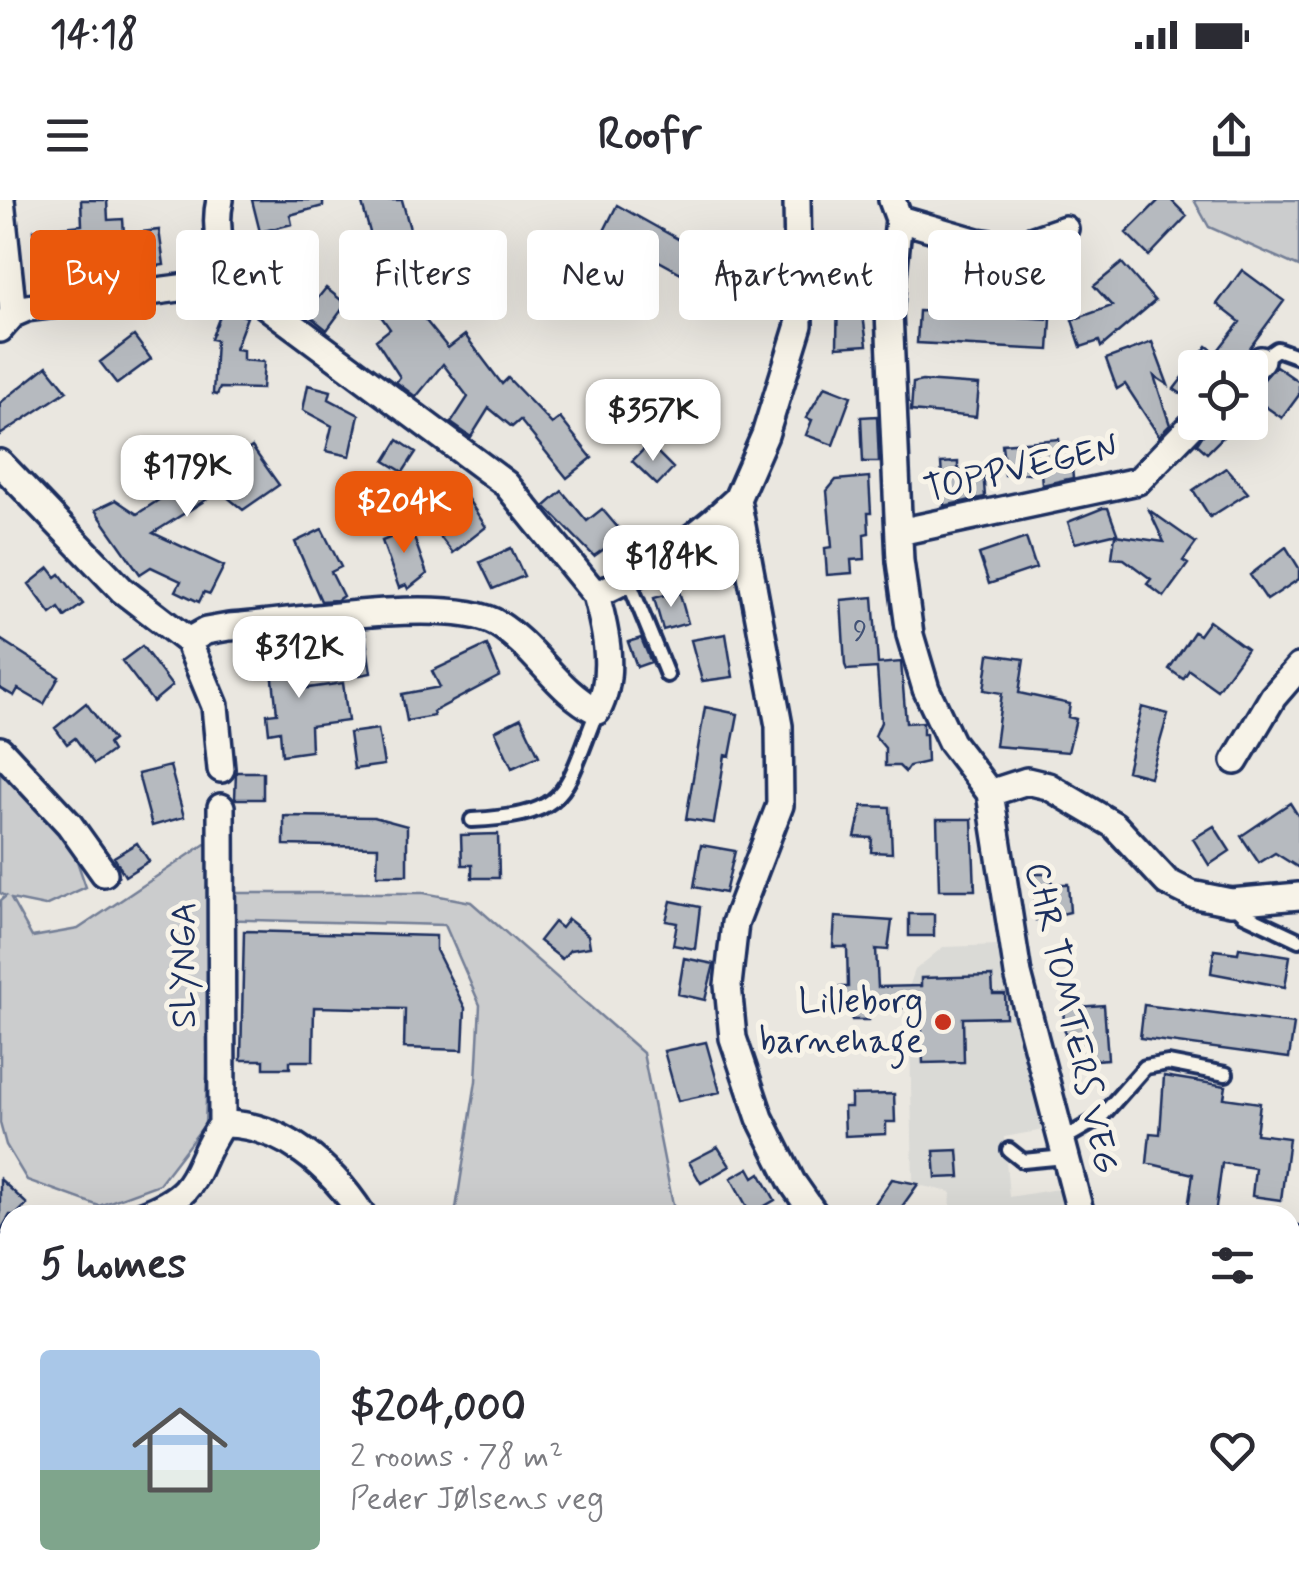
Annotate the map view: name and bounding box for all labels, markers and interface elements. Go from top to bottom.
text: 14:18 [50,11,138,60]
text: Roofr [598,106,701,165]
icon: menu [40,108,95,163]
icon: share [1204,108,1259,163]
chip: Buy [30,230,156,320]
chip: Rent [176,230,319,320]
chip: Filters [339,230,507,320]
chip: New [527,230,659,320]
chip: Apartment [679,230,908,320]
chip: House [928,230,1081,320]
map controls [1178,350,1268,440]
button: locate [1178,350,1268,440]
pin: $357K [583,379,723,464]
text: $357K [608,390,698,432]
street label: TOPPVEGEN [920,424,1122,514]
pin: $179K [117,435,257,520]
text: $179K [143,446,231,488]
pin: $204K [334,471,474,556]
text: $204K [357,482,451,524]
pin: $184K [601,525,741,610]
text: $184K [625,536,717,578]
house number: 9 [853,612,867,651]
pin: $312K [229,616,369,701]
text: $312K [255,627,343,669]
street label: CHR TOMTERS VEG [1013,858,1129,1178]
street label: SLYNGA [162,902,208,1028]
place label: Lilleborg barnehage [759,979,923,1069]
marker: Lilleborg barnehage [932,1011,954,1033]
text: 5 homes [40,1238,186,1293]
icon: filters [1205,1238,1260,1293]
text: $204,000 [350,1381,526,1436]
icon: home [120,1390,240,1510]
icon: heart [1205,1423,1260,1478]
text: 2 rooms · 78 m² [350,1436,563,1478]
text: Peder Jølsens veg [350,1478,604,1520]

